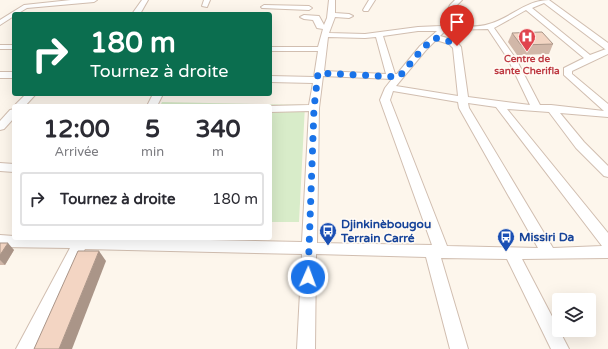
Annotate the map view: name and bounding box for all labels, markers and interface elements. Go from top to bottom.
pin [440,5,474,46]
icon: arrive [446,11,468,33]
text: 180 m [90,26,176,60]
hospital icon: Centre de sante Cherifla [517,27,537,52]
icon: right [24,28,76,80]
place label: Centre de sante Cherifla [494,53,560,77]
text: Tournez à droite [90,60,229,82]
text: 12:00 [43,115,110,144]
text: 5 [145,115,160,144]
text: 340 [195,115,241,144]
text: Arrivée [54,144,99,160]
text: min [141,144,164,160]
text: m [212,144,224,160]
icon: right [26,188,48,210]
text: Tournez à droite [60,190,175,208]
text: 180 m [212,190,258,208]
place label: Djinkinèbougou Terrain Carré [340,217,431,245]
bus stop icon: Djinkinèbougou Terrain Carré [318,221,338,246]
bus stop icon: Missiri Da [496,227,516,252]
place label: Missiri Da [519,230,575,244]
position arrow [287,256,329,298]
map controls [552,293,596,337]
button: layers [552,293,596,337]

